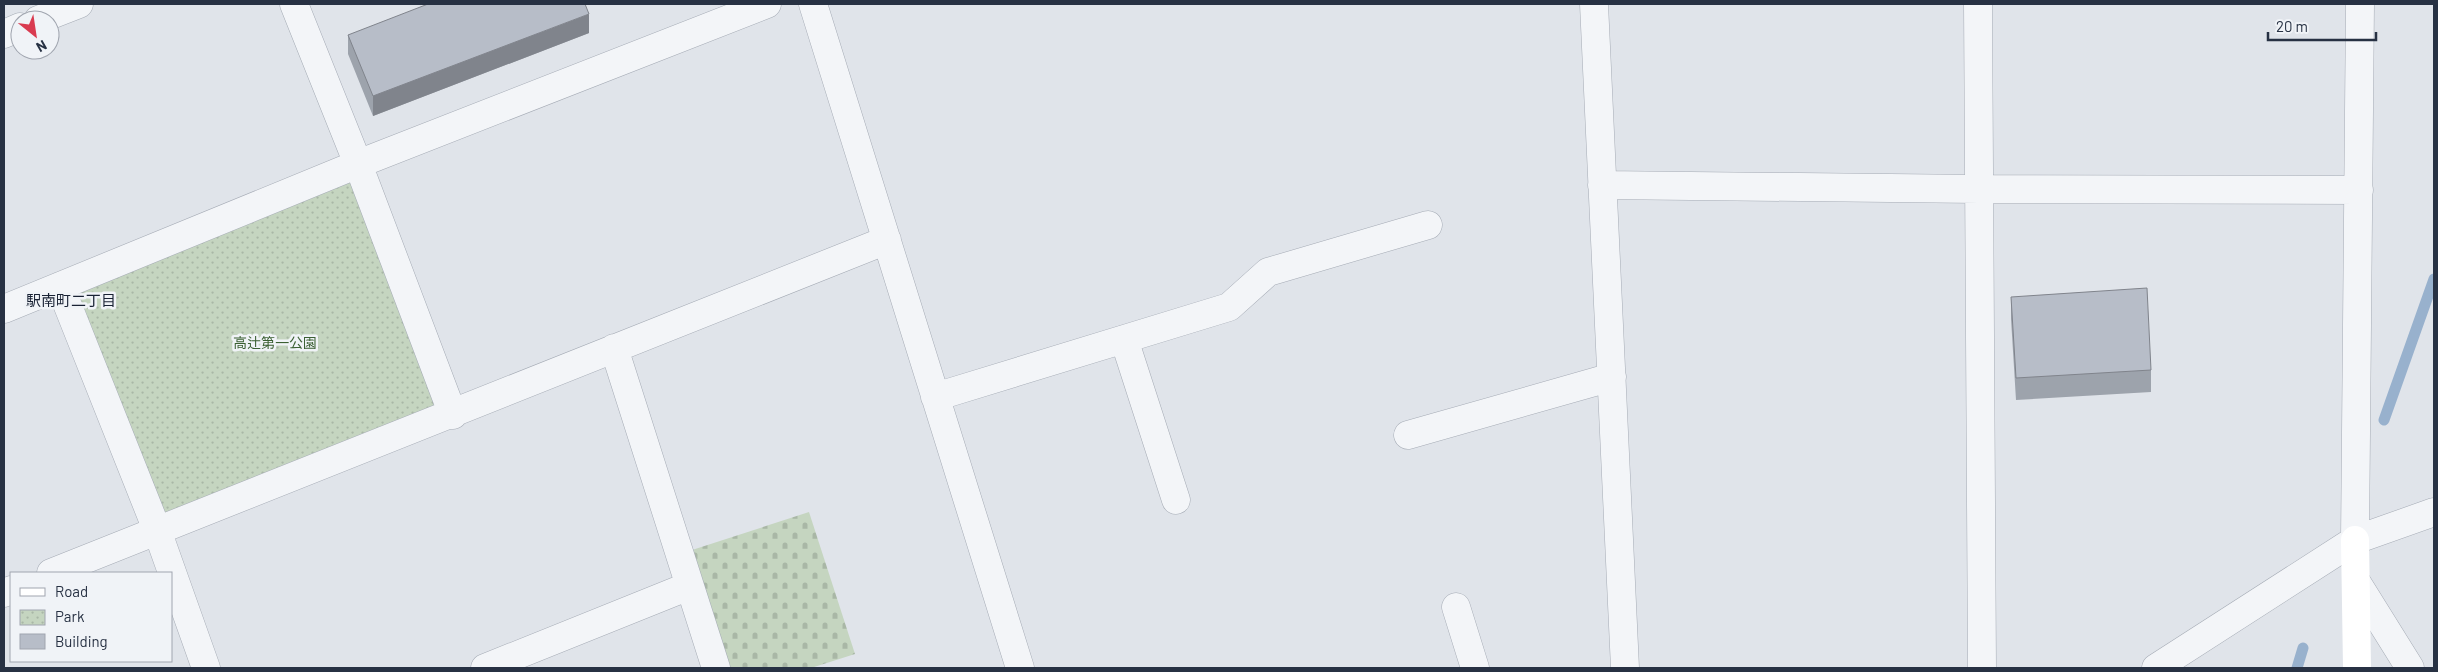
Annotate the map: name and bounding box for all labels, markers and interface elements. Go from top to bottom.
north arrow [10,10,60,60]
scale bar [2268,10,2376,42]
text: 20 m [2276,17,2308,35]
text: N [33,37,50,56]
district label: 駅南町二丁目 [26,291,116,309]
park label: 高辻第一公園 [233,334,317,351]
legend [10,572,172,662]
text: Road [55,582,88,600]
text: Park [55,607,85,625]
text: Building [55,632,108,650]

